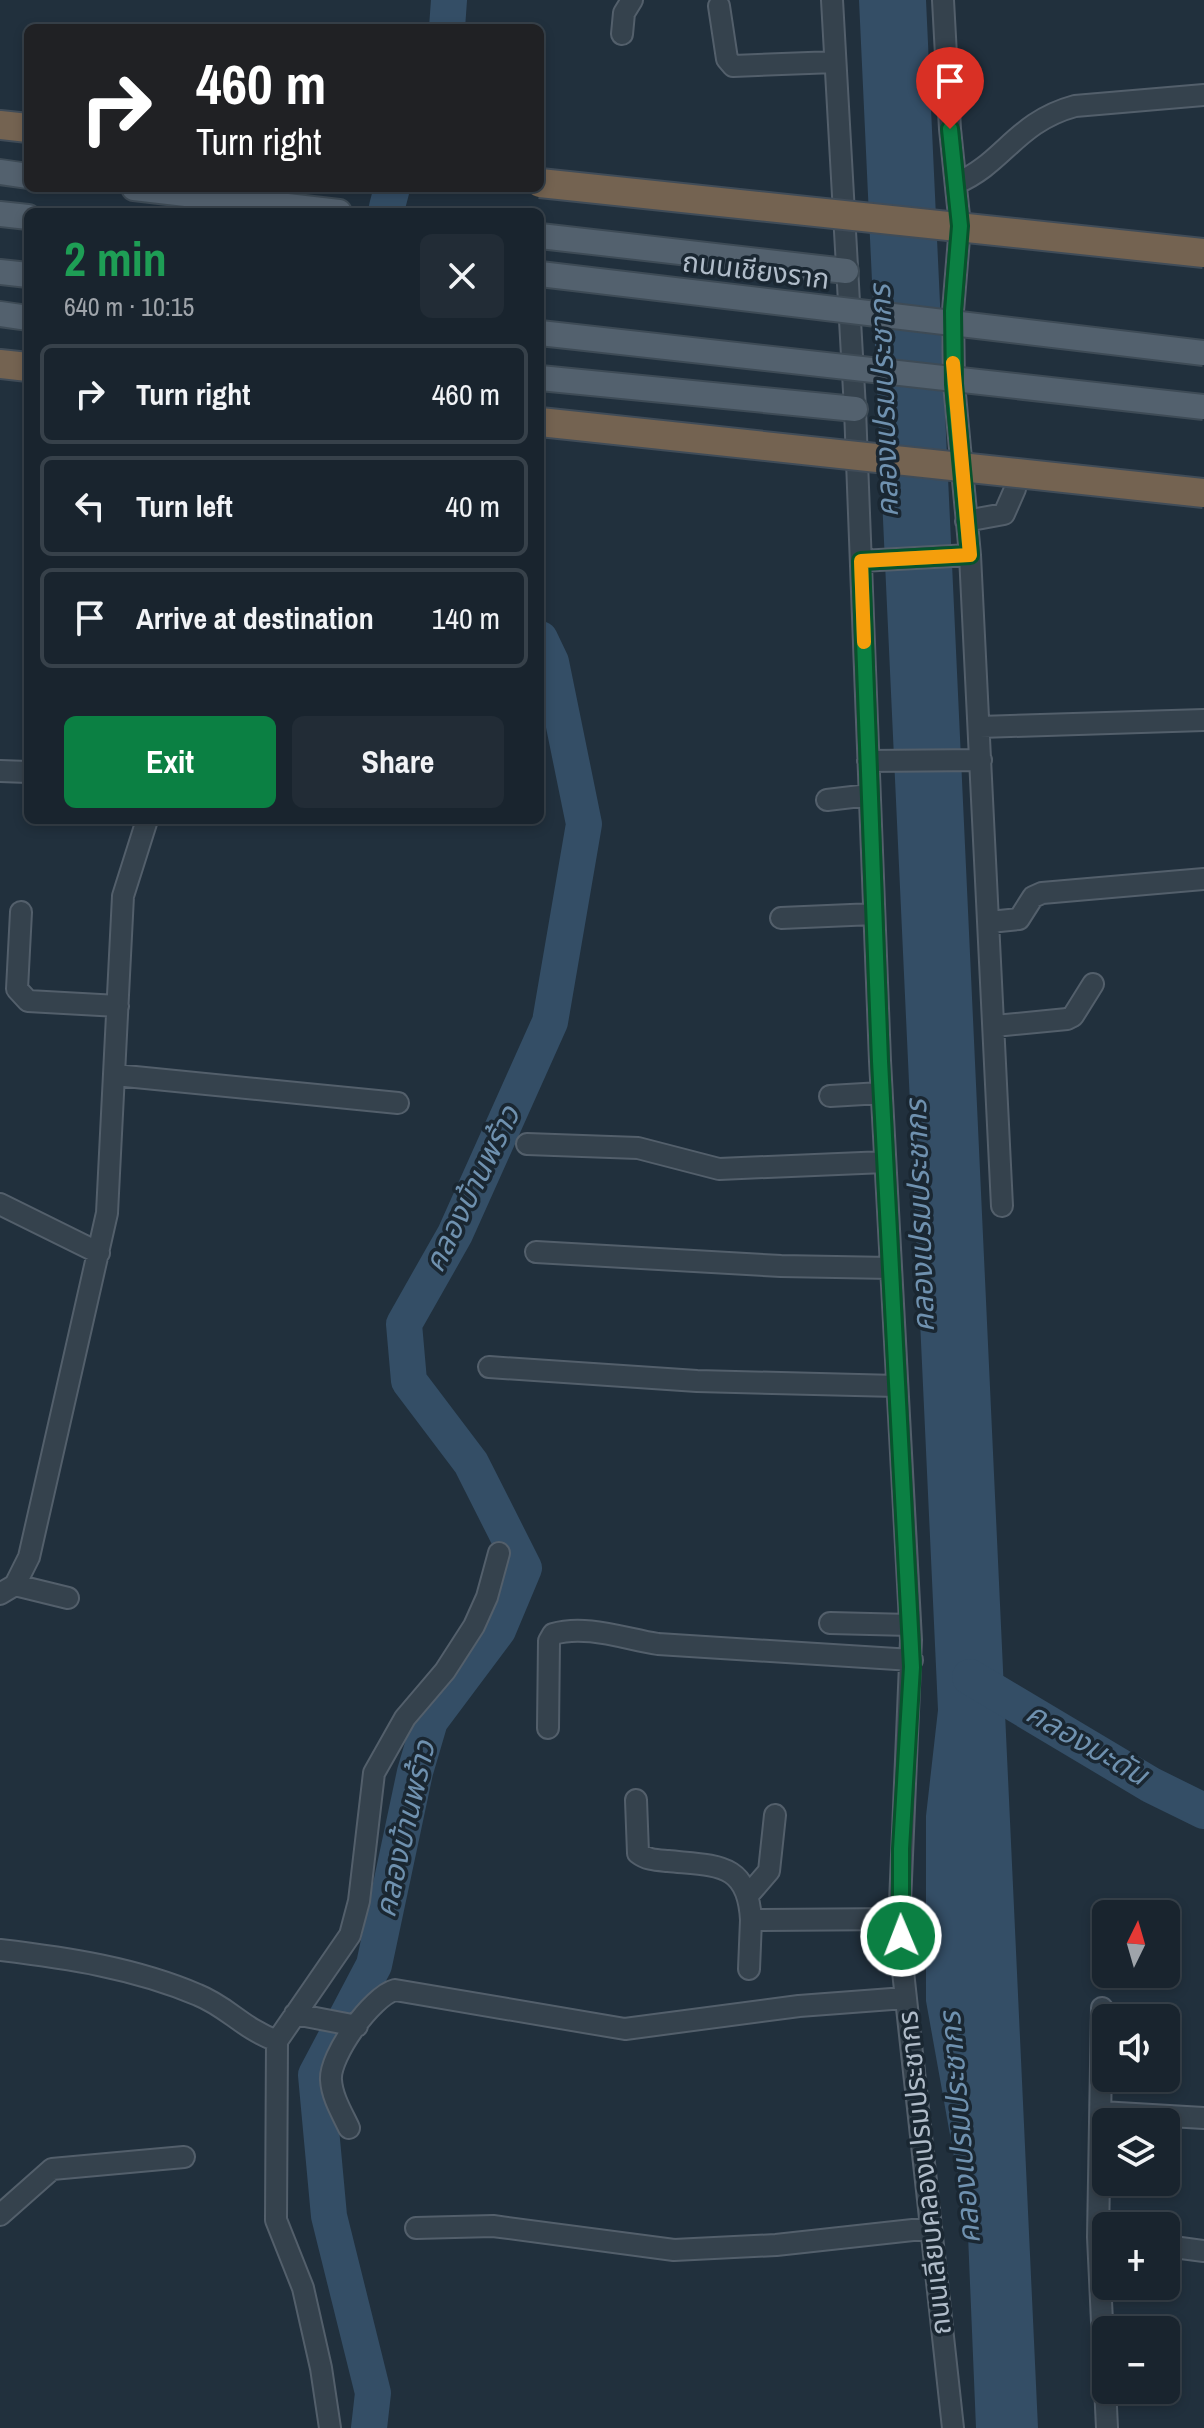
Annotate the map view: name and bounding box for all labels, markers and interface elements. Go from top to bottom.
text: 460 m [196,46,326,121]
pin [916,47,984,129]
icon: right [64,56,168,160]
icon: arrive [928,59,972,103]
text: Turn right [196,118,321,166]
text: 2 min [64,226,167,291]
button: close [420,234,504,318]
street label: ถนนเชียงราก [680,242,832,298]
water label: คลองเปรมประชากร [859,282,907,518]
text: 640 m · 10:15 [64,289,194,324]
icon: right [68,372,112,416]
text: Turn right [136,374,250,414]
text: 460 m [432,374,500,414]
icon: left [68,484,112,528]
text: Turn left [136,486,233,526]
text: 40 m [445,486,500,526]
icon: arrive [68,596,112,640]
text: Arrive at destination [136,598,374,638]
text: 140 m [432,598,500,638]
button: Exit [64,716,276,808]
button: Share [292,716,504,808]
water label: คลองเปรมประชากร [895,1097,943,1333]
water label: คลองบ้านพร้าว [414,1098,529,1278]
water label: คลองมะดัน [1019,1692,1157,1795]
water label: คลองบ้านพร้าว [364,1735,444,1921]
position arrow [859,1894,943,1978]
north arrow [1092,1900,1180,1988]
map controls [1092,1900,1180,2404]
button: sound [1092,2004,1180,2092]
water label: คลองเปรมประชากร [929,2008,989,2246]
street label: ถนนเลียบคลองเปรมประชากร [888,2009,960,2337]
button: layers [1092,2108,1180,2196]
button: + [1092,2212,1180,2300]
button: − [1092,2316,1180,2404]

